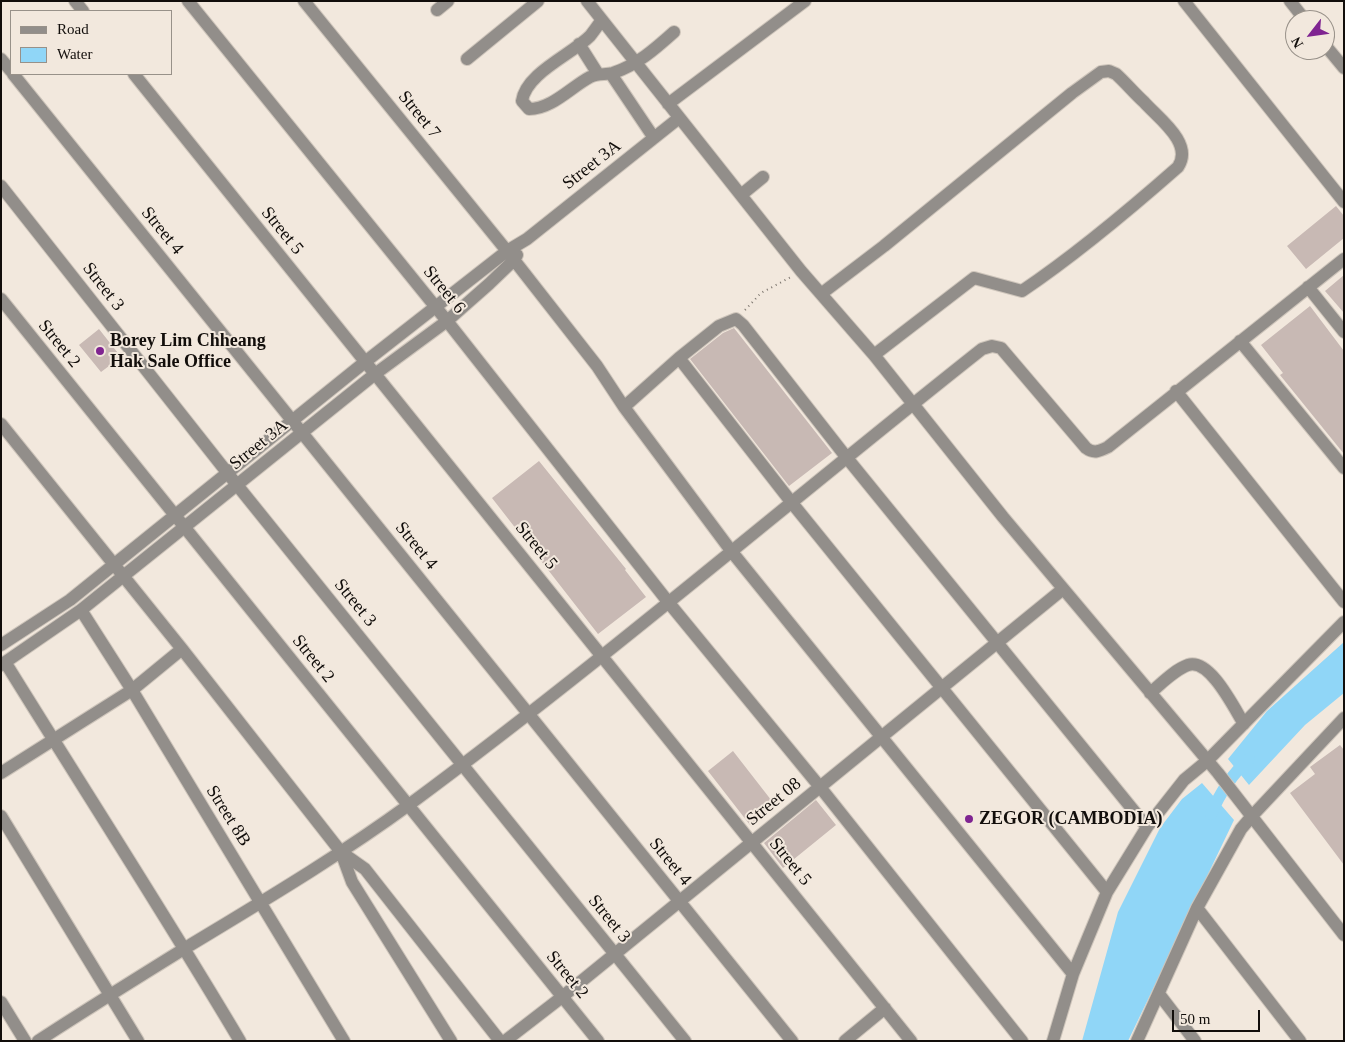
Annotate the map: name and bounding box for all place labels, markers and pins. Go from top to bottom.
place label: Borey Lim Chheang Hak Sale Office [110,330,266,372]
marker: Borey Lim Chheang Hak Sale Office [94,345,106,357]
place label: ZEGOR (CAMBODIA) [979,808,1162,830]
marker: ZEGOR (CAMBODIA) [963,813,975,825]

